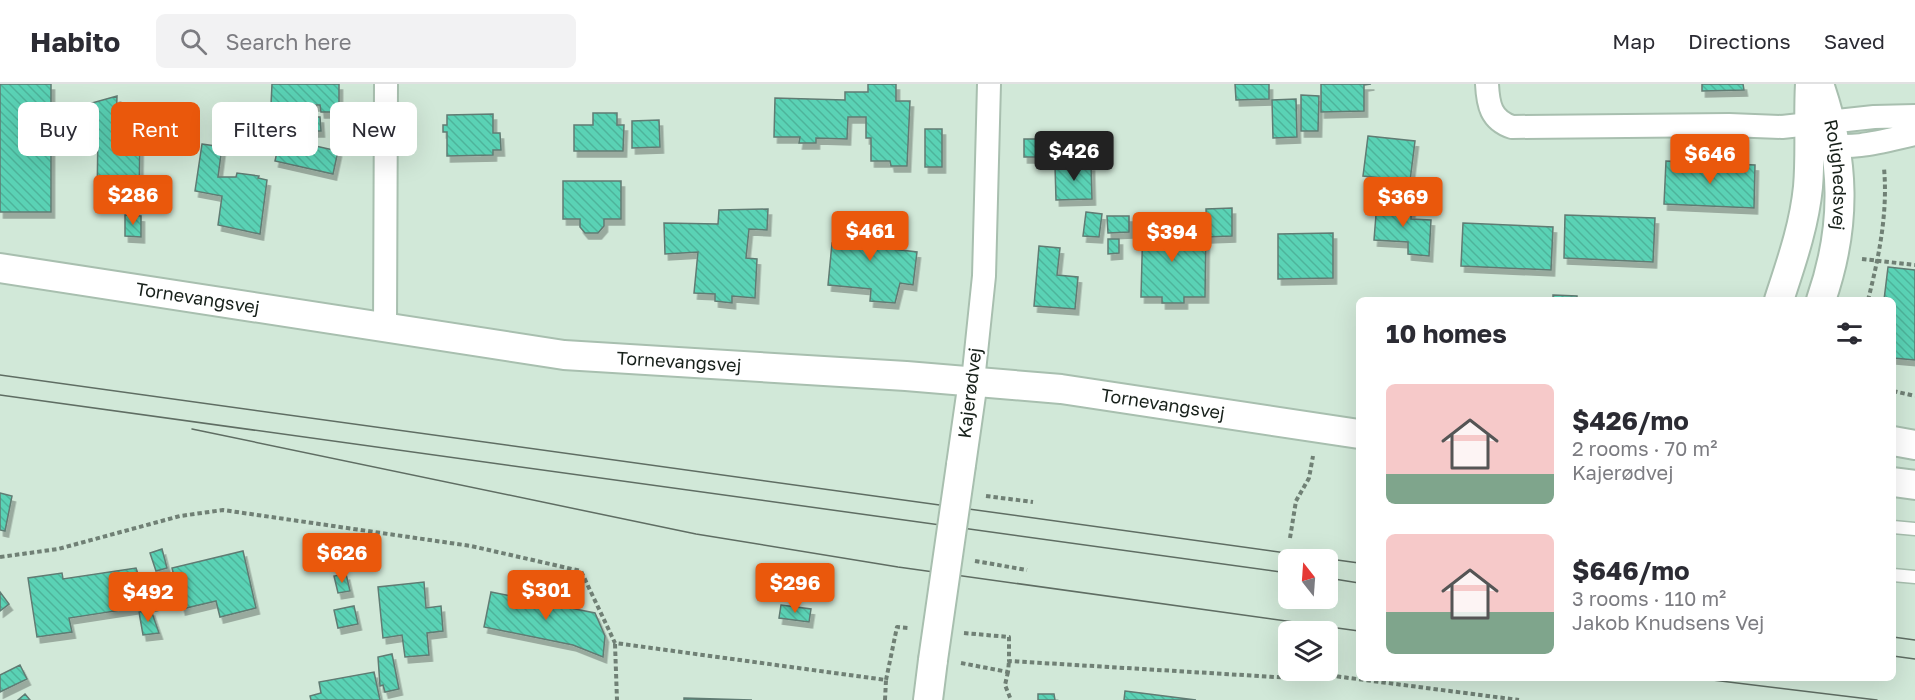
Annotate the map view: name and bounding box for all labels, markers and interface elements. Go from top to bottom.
search box [156,14,576,68]
text: Habito [30,25,120,58]
icon: search [177,25,210,58]
text: Search here [225,28,351,55]
text: Map [1612,28,1655,54]
text: Directions [1688,28,1791,54]
text: Saved [1824,28,1885,54]
chip: Buy [18,102,99,156]
chip: Rent [111,102,200,156]
chip: Filters [212,102,318,156]
chip: New [330,102,417,156]
street label: Rolighedsvej [1820,117,1852,232]
pin: $426 [1038,131,1110,182]
pin: $646 [1674,134,1746,185]
text: $426 [1049,138,1099,162]
text: $646 [1684,141,1736,165]
pin: $286 [97,175,169,226]
pin: $369 [1367,177,1439,228]
text: $286 [107,182,159,206]
text: $369 [1378,184,1429,208]
pin: $461 [834,211,906,262]
pin: $394 [1136,212,1208,263]
text: $461 [846,218,894,242]
text: $394 [1147,219,1197,243]
street label: Tornevangsvej [134,277,261,318]
icon: filters [1833,317,1866,350]
text: 10 homes [1386,318,1507,349]
street label: Tornevangsvej [616,346,742,376]
street label: Kajerødvej [953,346,985,440]
street label: Tornevangsvej [1100,383,1227,424]
text: $426/mo [1572,405,1689,436]
icon: home [1434,408,1506,480]
text: 2 rooms · 70 m² [1572,436,1717,460]
text: Kajerødvej [1572,460,1674,484]
pin: $626 [306,533,378,584]
text: $626 [317,540,368,564]
north arrow [1278,549,1338,609]
map controls [1278,549,1338,681]
text: $646/mo [1572,555,1690,586]
icon: home [1434,558,1506,630]
pin: $296 [759,563,831,614]
pin: $301 [510,570,582,621]
text: $296 [770,570,821,594]
pin: $492 [112,572,184,623]
text: $301 [522,577,570,601]
text: $492 [123,579,173,603]
text: 3 rooms · 110 m² [1572,586,1726,610]
text: Jakob Knudsens Vej [1572,610,1764,634]
button: layers [1278,621,1338,681]

